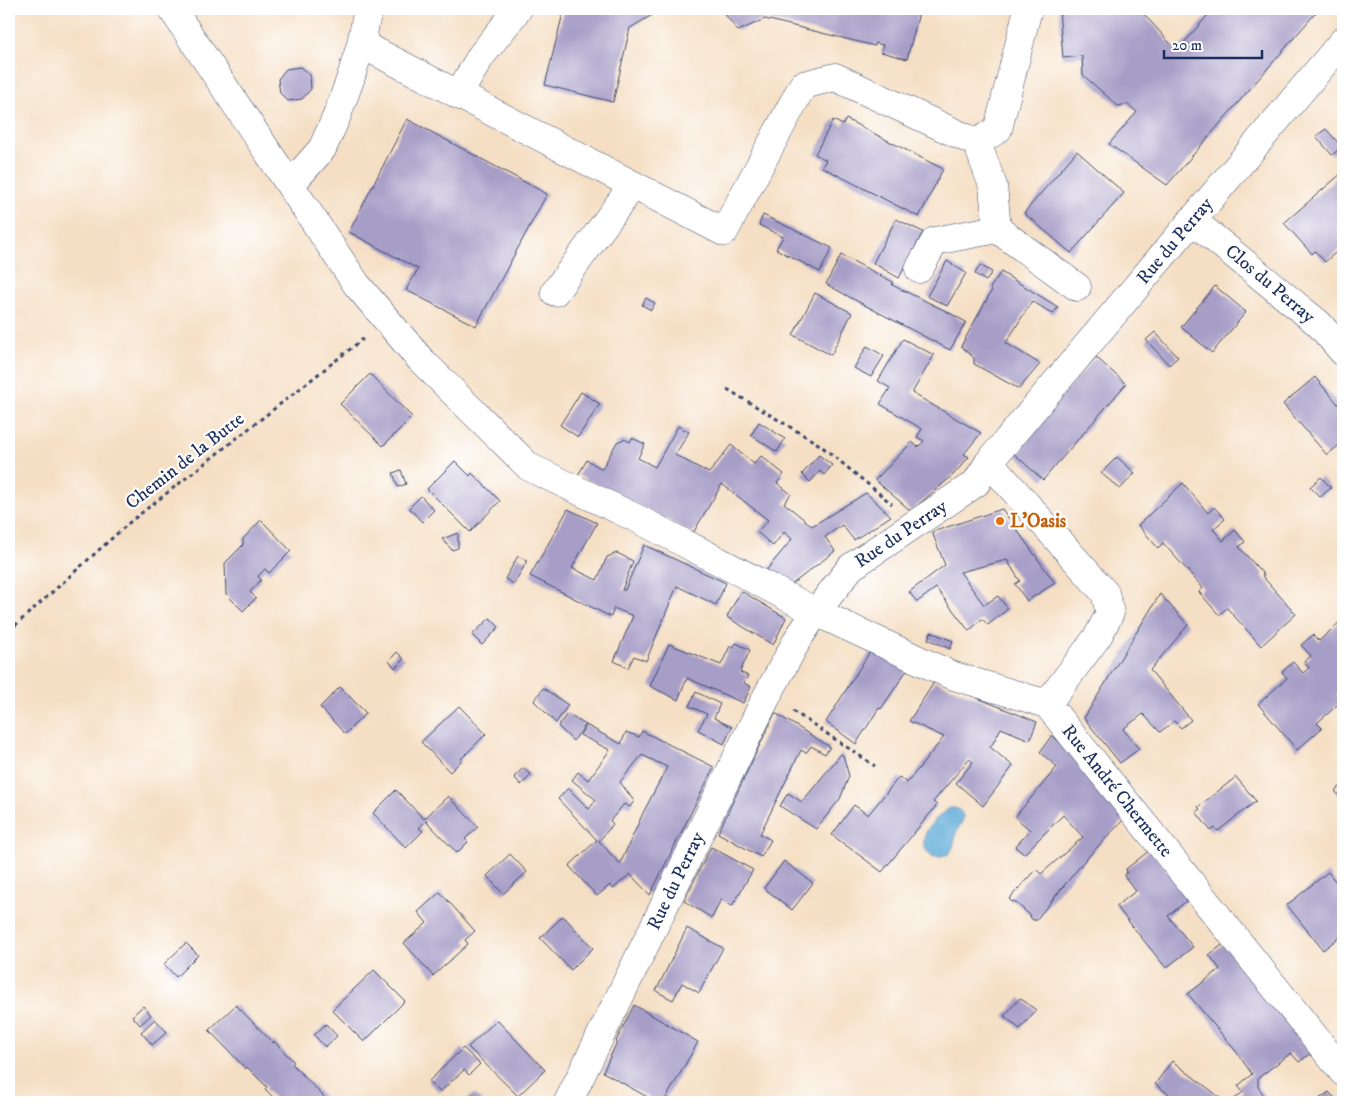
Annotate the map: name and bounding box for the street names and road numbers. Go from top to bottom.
street label: Rue du Perray [1132,192,1219,289]
street label: Clos du Perray [1220,240,1320,329]
street label: Chemin de la Butte [121,408,249,514]
street label: Rue du Perray [851,494,952,573]
street label: Rue André Chermette [1057,720,1178,862]
street label: Rue du Perray [642,827,710,934]

